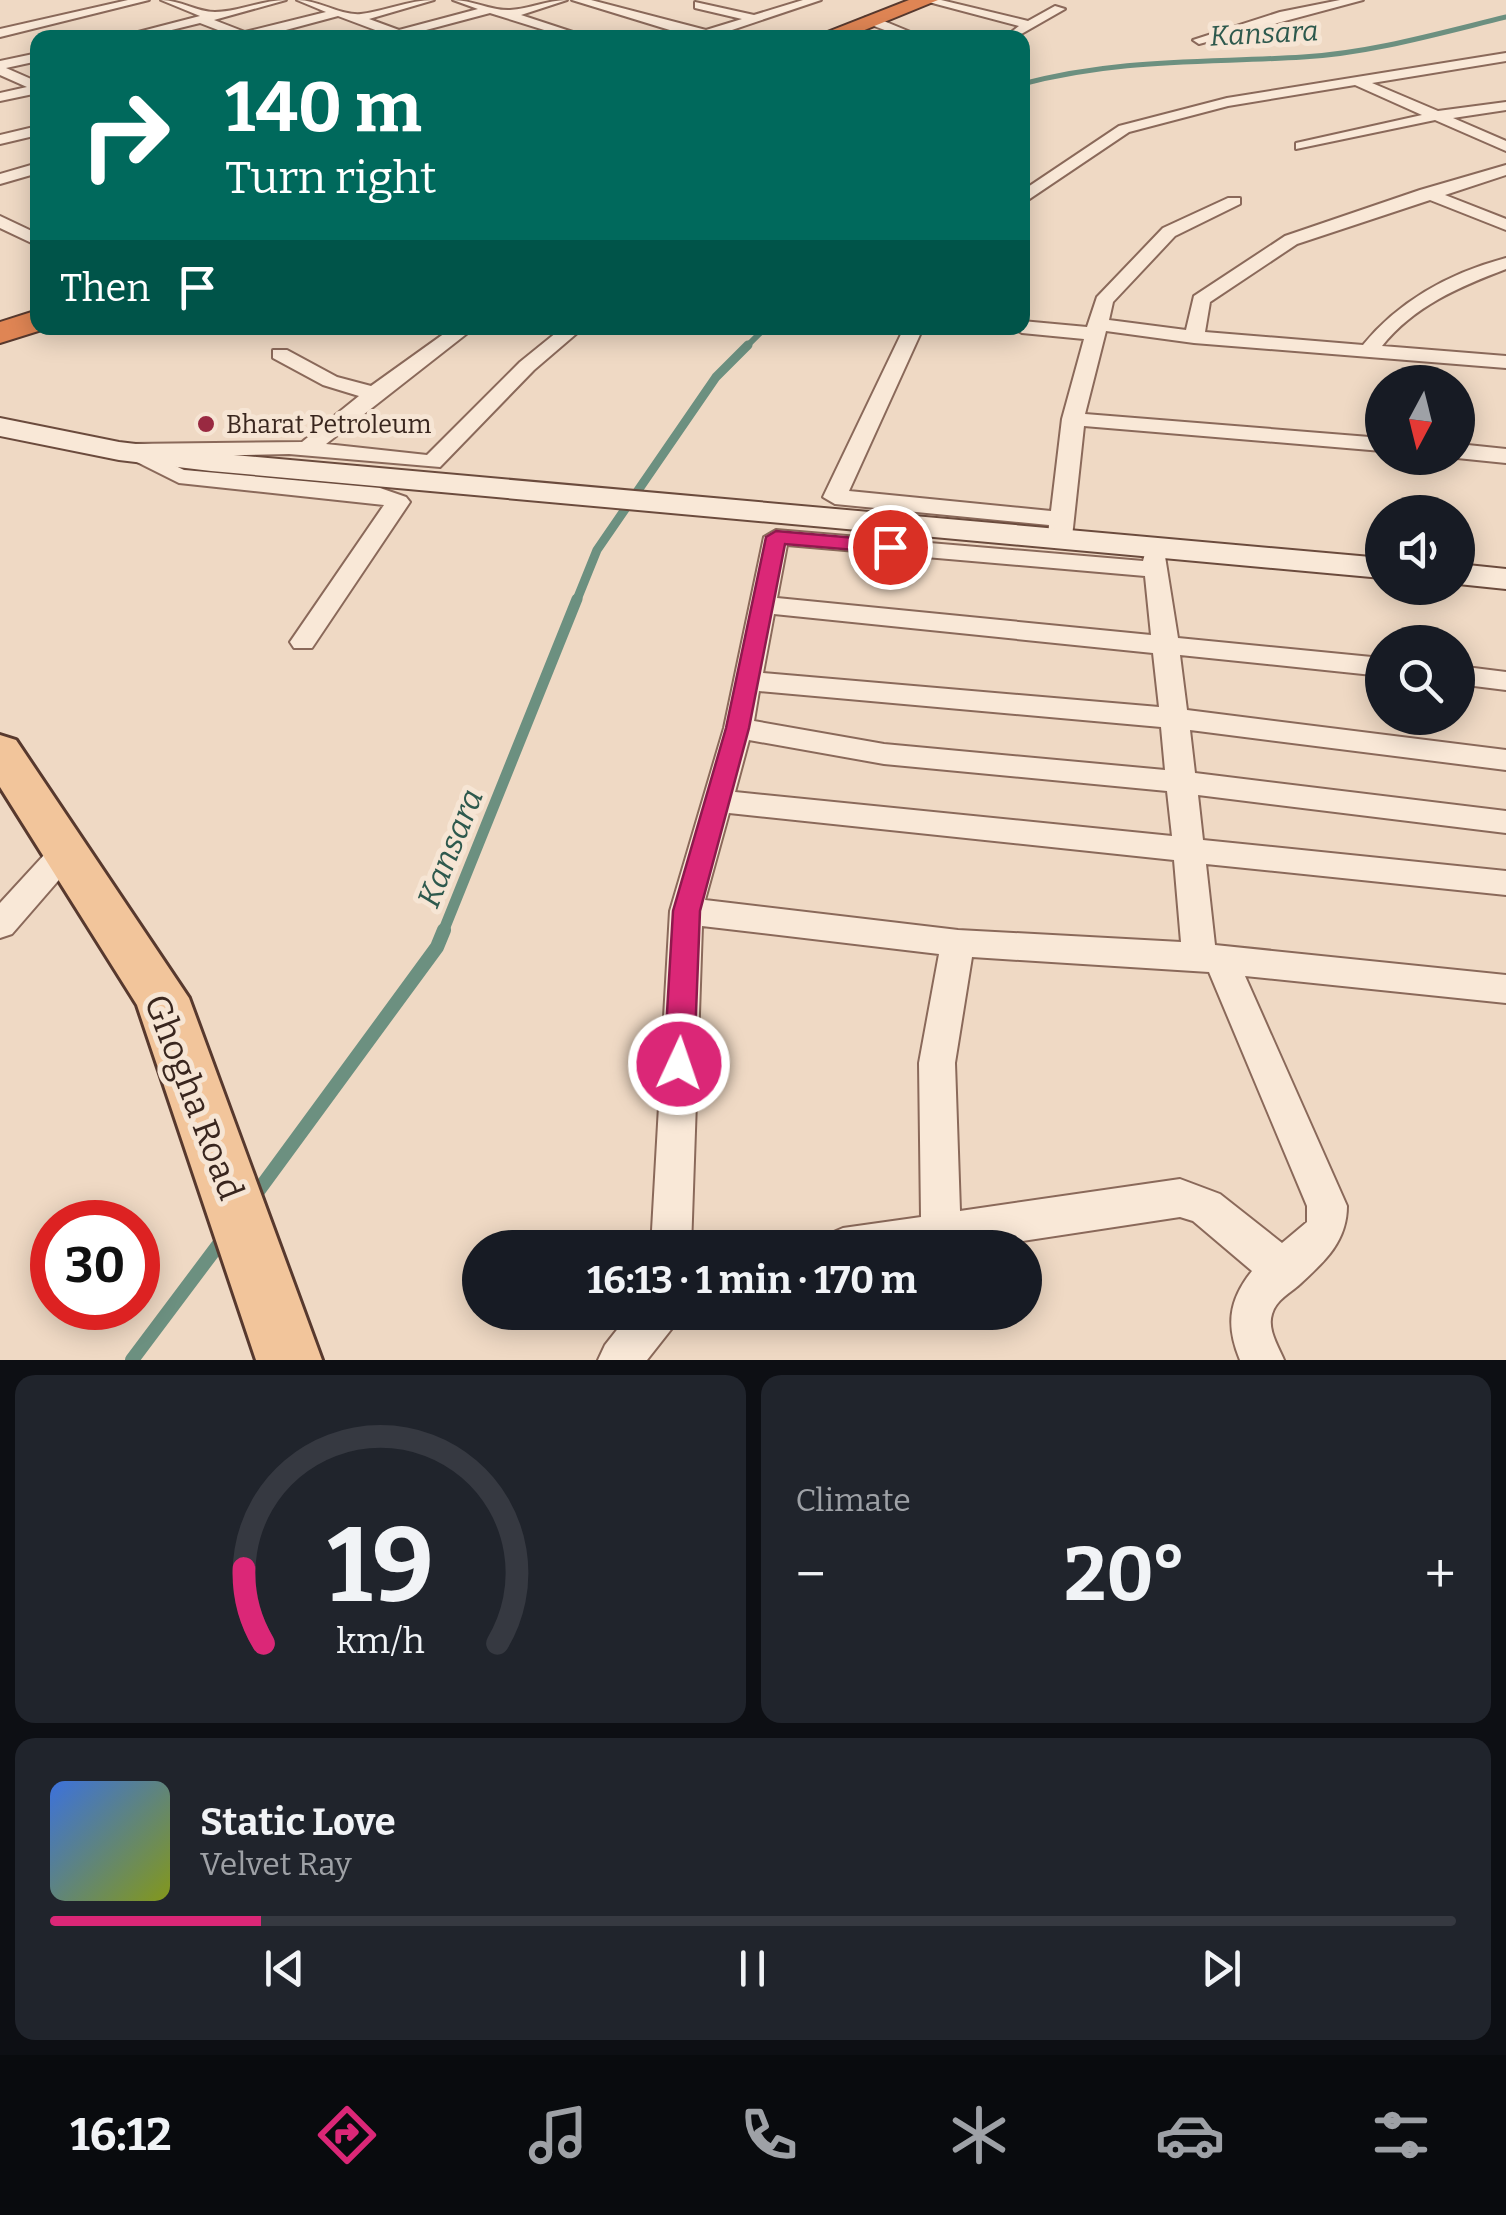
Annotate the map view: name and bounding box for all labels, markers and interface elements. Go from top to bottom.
water label: Kansara [1209,14,1319,53]
text: 140 m [225,66,422,150]
icon: right [60,70,190,200]
text: Turn right [225,151,437,205]
icon: arrive [170,260,225,315]
text: Then [60,265,150,311]
north arrow [1365,365,1475,475]
map controls [1365,365,1475,735]
place label: Bharat Petroleum [226,410,431,440]
marker: Bharat Petroleum [195,413,217,435]
button: sound [1365,495,1475,605]
pin [848,505,933,590]
icon: arrive [863,520,918,575]
button: search [1365,625,1475,735]
water label: Kansara [409,783,491,913]
street label: Ghogha Road [136,988,252,1206]
position arrow [627,1012,731,1116]
speed limit sign: 30 [30,1200,160,1330]
text: 16:13 · 1 min · 170 m [587,1257,917,1303]
text: Climate [796,1481,911,1519]
text: 19 [327,1504,433,1629]
text: 20° [1064,1530,1186,1620]
text: − [796,1542,826,1608]
text: + [1425,1542,1456,1608]
text: km/h [336,1620,424,1662]
text: Static Love [200,1799,396,1845]
text: Velvet Ray [200,1845,352,1883]
icon: previous [257,1941,312,1996]
icon: pause [725,1941,780,1996]
icon: next [1194,1941,1249,1996]
icon: directions [312,2100,382,2170]
icon: music [523,2100,593,2170]
icon: phone [734,2100,804,2170]
icon: climate [944,2100,1014,2170]
icon: car [1155,2100,1225,2170]
icon: filters [1366,2100,1436,2170]
text: 16:12 [70,2108,172,2162]

